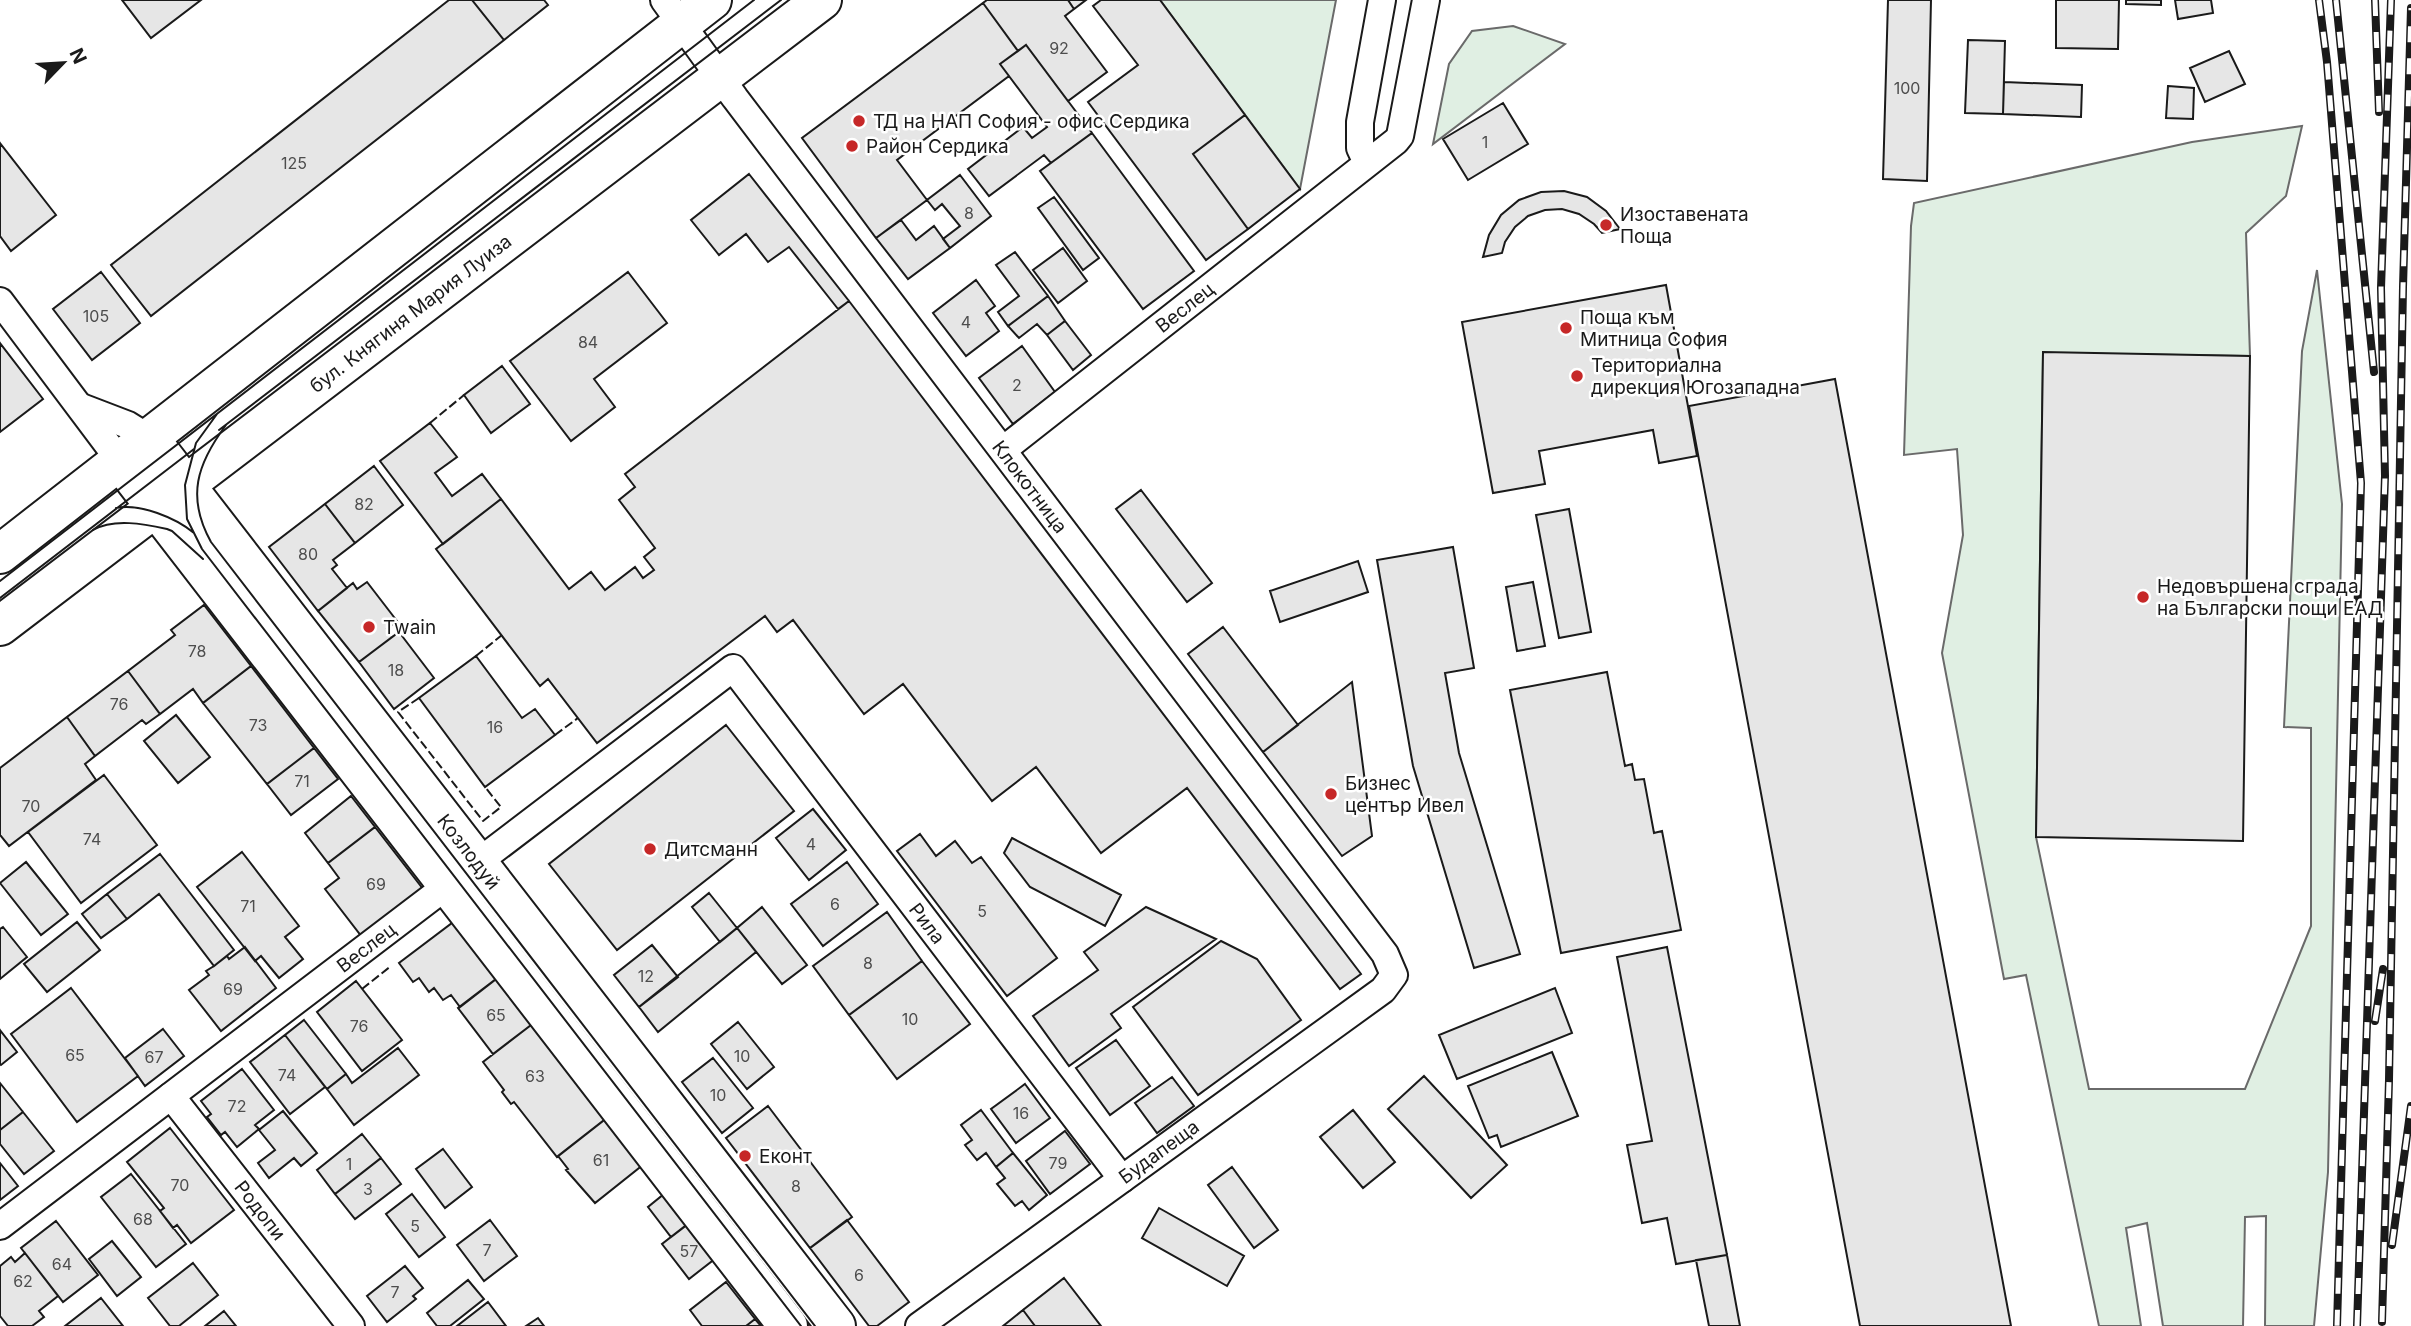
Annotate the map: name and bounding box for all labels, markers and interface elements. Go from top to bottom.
north arrow [28,28,98,98]
house number: 92 [1049,38,1069,58]
text: N [64,45,91,67]
house number: 100 [1894,78,1920,98]
place label: ТД на НАП София - офис Сердика [873,110,1190,133]
marker: ТД на НАП София - офис Сердика [851,113,867,129]
house number: 1 [1482,132,1488,152]
place label: Район Сердика [866,135,1009,158]
marker: Район Сердика [844,138,860,154]
house number: 125 [281,153,307,173]
house number: 8 [964,203,974,223]
place label: Изоставената Поща [1620,203,1749,248]
marker: Изоставената Поща [1598,217,1614,233]
street label: бул. Княгиня Мария Луиза [305,229,516,397]
street label: Веслец [1151,277,1219,337]
house number: 105 [83,306,109,326]
place label: Поща към Митница София [1580,306,1728,351]
house number: 4 [961,312,971,332]
marker: Поща към Митница София [1558,320,1574,336]
house number: 84 [578,332,598,352]
place label: Териториална дирекция Югозападна [1591,354,1800,399]
marker: Териториална дирекция Югозападна [1569,368,1585,384]
house number: 2 [1012,375,1022,395]
street label: Клокотница [988,436,1073,537]
house number: 82 [354,494,374,514]
house number: 80 [298,544,318,564]
place label: Недовършена сграда на Български пощи ЕАД [2157,575,2383,620]
marker: Недовършена сграда на Български пощи ЕАД [2135,589,2151,605]
place label: Twain [383,616,436,639]
marker: Twain [361,619,377,635]
house number: 78 [188,641,206,661]
house number: 18 [388,660,404,680]
house number: 76 [110,694,128,714]
house number: 73 [249,715,267,735]
house number: 16 [487,717,503,737]
house number: 71 [294,771,310,791]
place label: Бизнес център Ивел [1345,772,1464,817]
marker: Бизнес център Ивел [1323,786,1339,802]
house number: 70 [22,796,40,816]
street label: Козлодуй [433,809,505,894]
house number: 74 [83,829,101,849]
house number: 4 [806,834,816,854]
place label: Дитсманн [664,838,758,861]
marker: Дитсманн [642,841,658,857]
house number: 69 [366,874,386,894]
house number: 6 [830,894,840,914]
house number: 71 [240,896,256,916]
street label: Рила [905,898,950,948]
house number: 5 [977,901,987,921]
street label: Веслец [332,917,400,977]
house number: 8 [863,953,873,973]
house number: 12 [638,966,654,986]
house number: 69 [223,979,243,999]
house number: 65 [486,1005,506,1025]
house number: 10 [902,1009,918,1029]
house number: 76 [350,1016,368,1036]
house number: 65 [65,1045,85,1065]
house number: 10 [734,1046,750,1066]
house number: 67 [145,1047,163,1067]
house number: 74 [278,1065,296,1085]
house number: 63 [525,1066,545,1086]
house number: 10 [710,1085,726,1105]
house number: 72 [228,1096,246,1116]
house number: 16 [1013,1103,1029,1123]
street label: Будапеща [1114,1115,1204,1189]
place label: Еконт [759,1145,812,1168]
marker: Еконт [737,1148,753,1164]
house number: 61 [593,1150,609,1170]
house number: 79 [1049,1153,1067,1173]
house number: 1 [346,1154,352,1174]
house number: 70 [171,1175,189,1195]
street label: Родопи [230,1176,291,1245]
house number: 8 [791,1176,801,1196]
house number: 3 [363,1179,373,1199]
house number: 68 [133,1209,153,1229]
house number: 5 [410,1216,420,1236]
house number: 7 [482,1240,492,1260]
house number: 57 [680,1241,698,1261]
house number: 64 [52,1254,72,1274]
house number: 6 [854,1265,864,1285]
house number: 62 [13,1271,33,1291]
house number: 7 [390,1282,400,1302]

